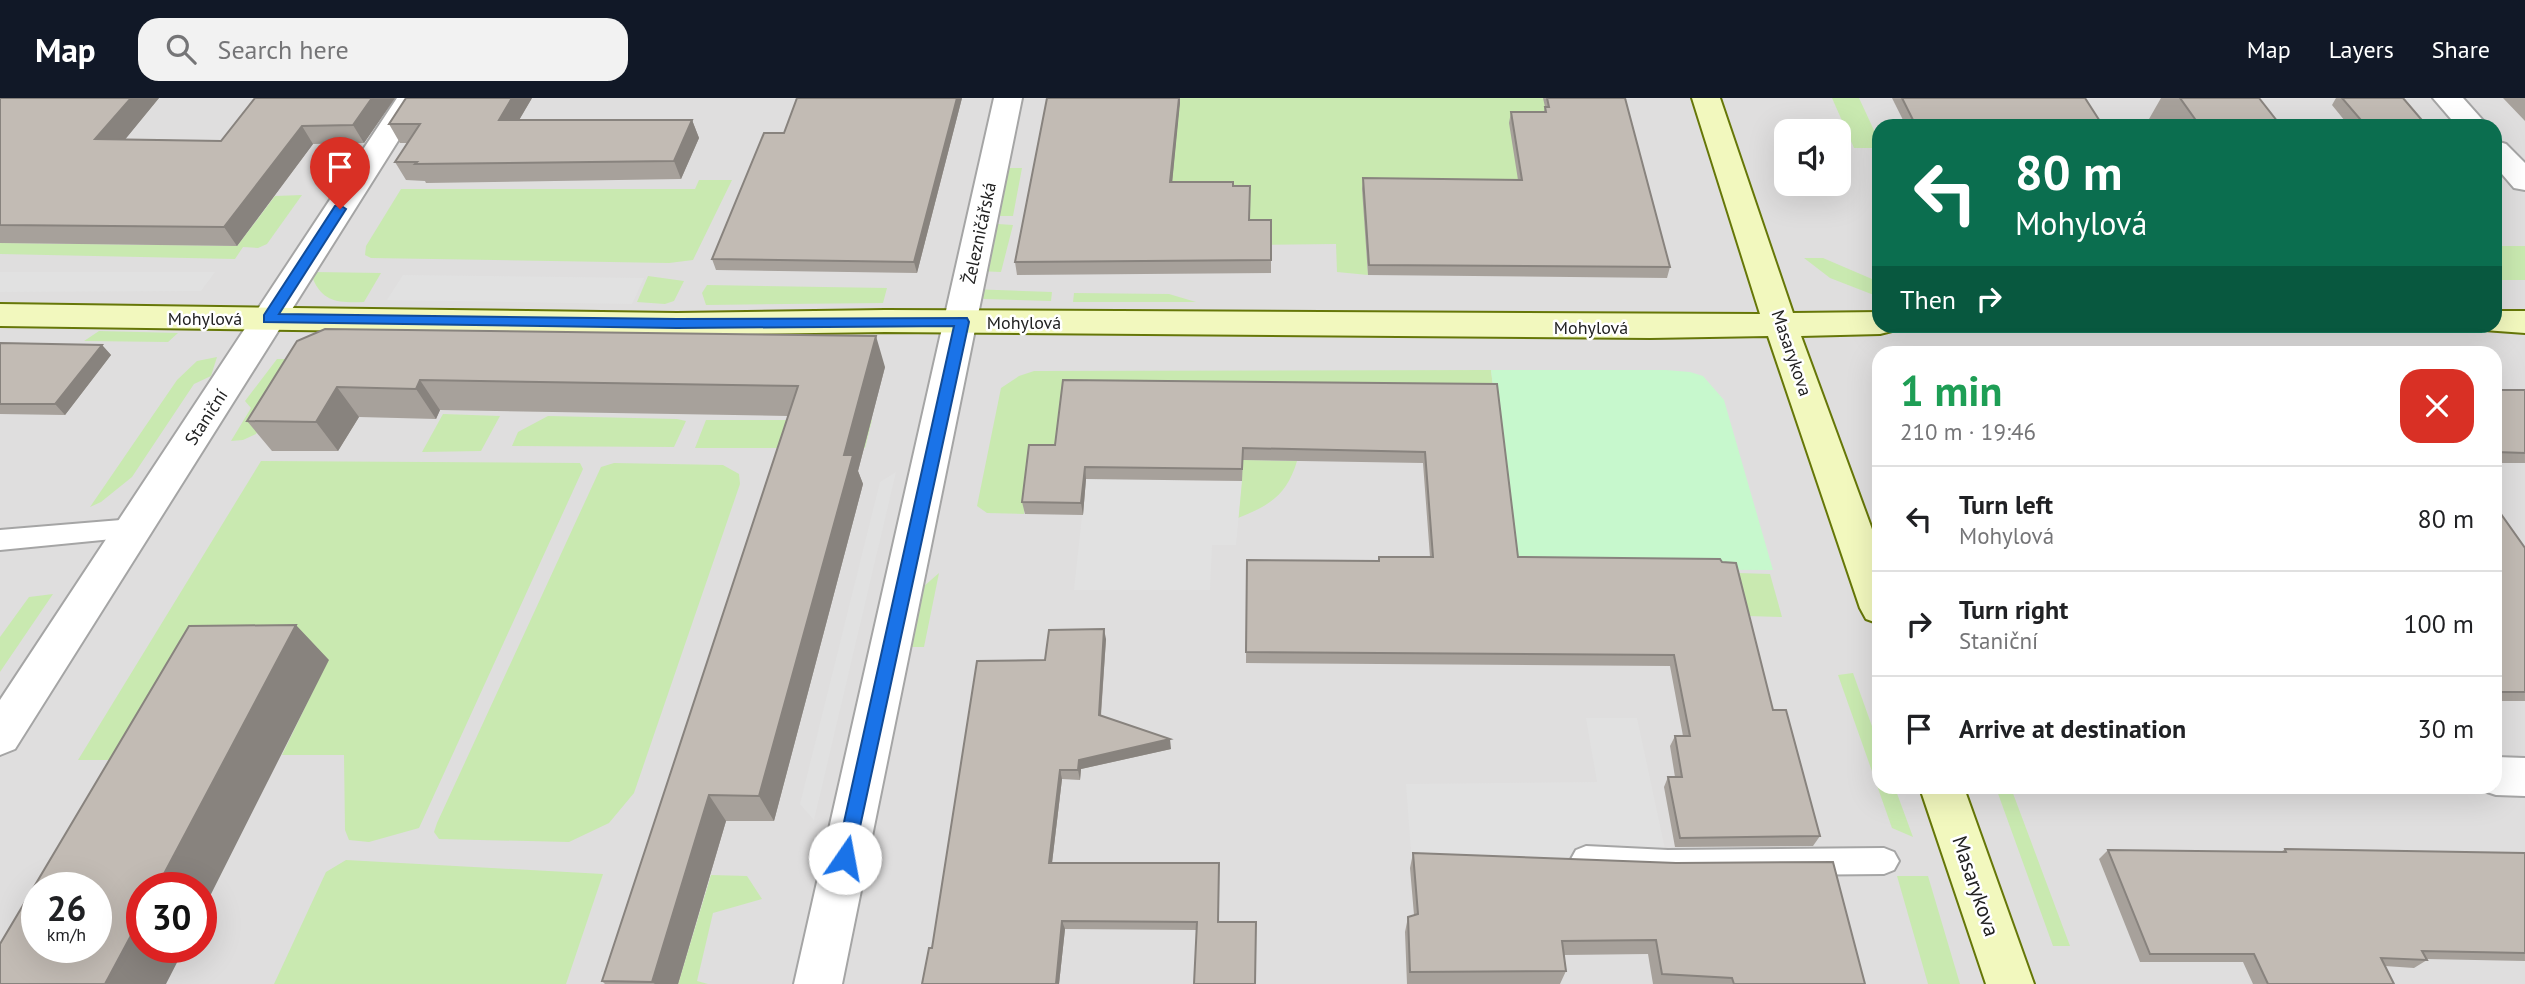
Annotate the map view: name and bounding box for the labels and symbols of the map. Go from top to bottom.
pin [310,137,370,209]
street label: Železničářská [957,180,1001,286]
street label: Mohylová [168,307,242,330]
street label: Masarykova [1767,307,1817,399]
street label: Mohylová [987,311,1061,334]
street label: Mohylová [1554,316,1628,339]
street label: Staniční [179,385,233,449]
position arrow [808,821,882,895]
street label: Masarykova [1946,832,2006,940]
speed limit sign: 30 [126,872,217,963]

